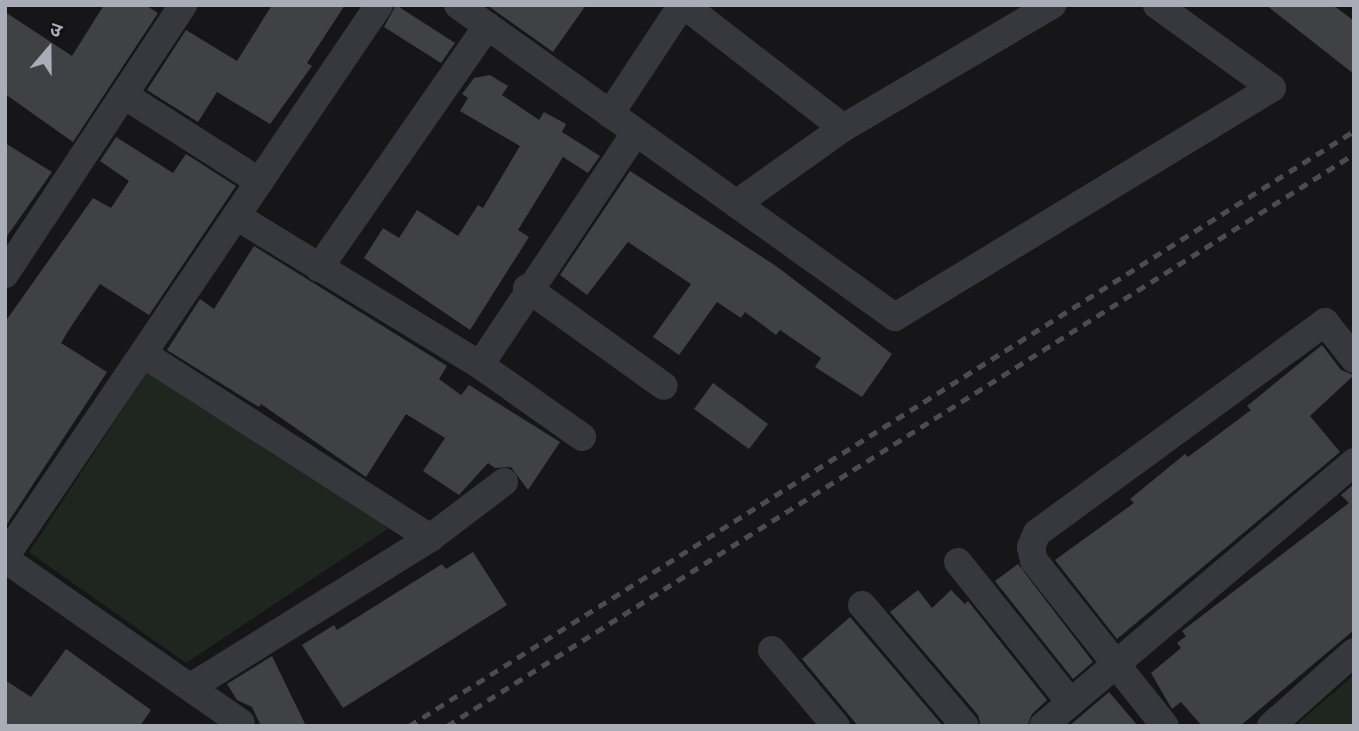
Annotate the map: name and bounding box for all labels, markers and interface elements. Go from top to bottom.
north arrow [14,14,84,84]
text: उ [47,16,66,42]

